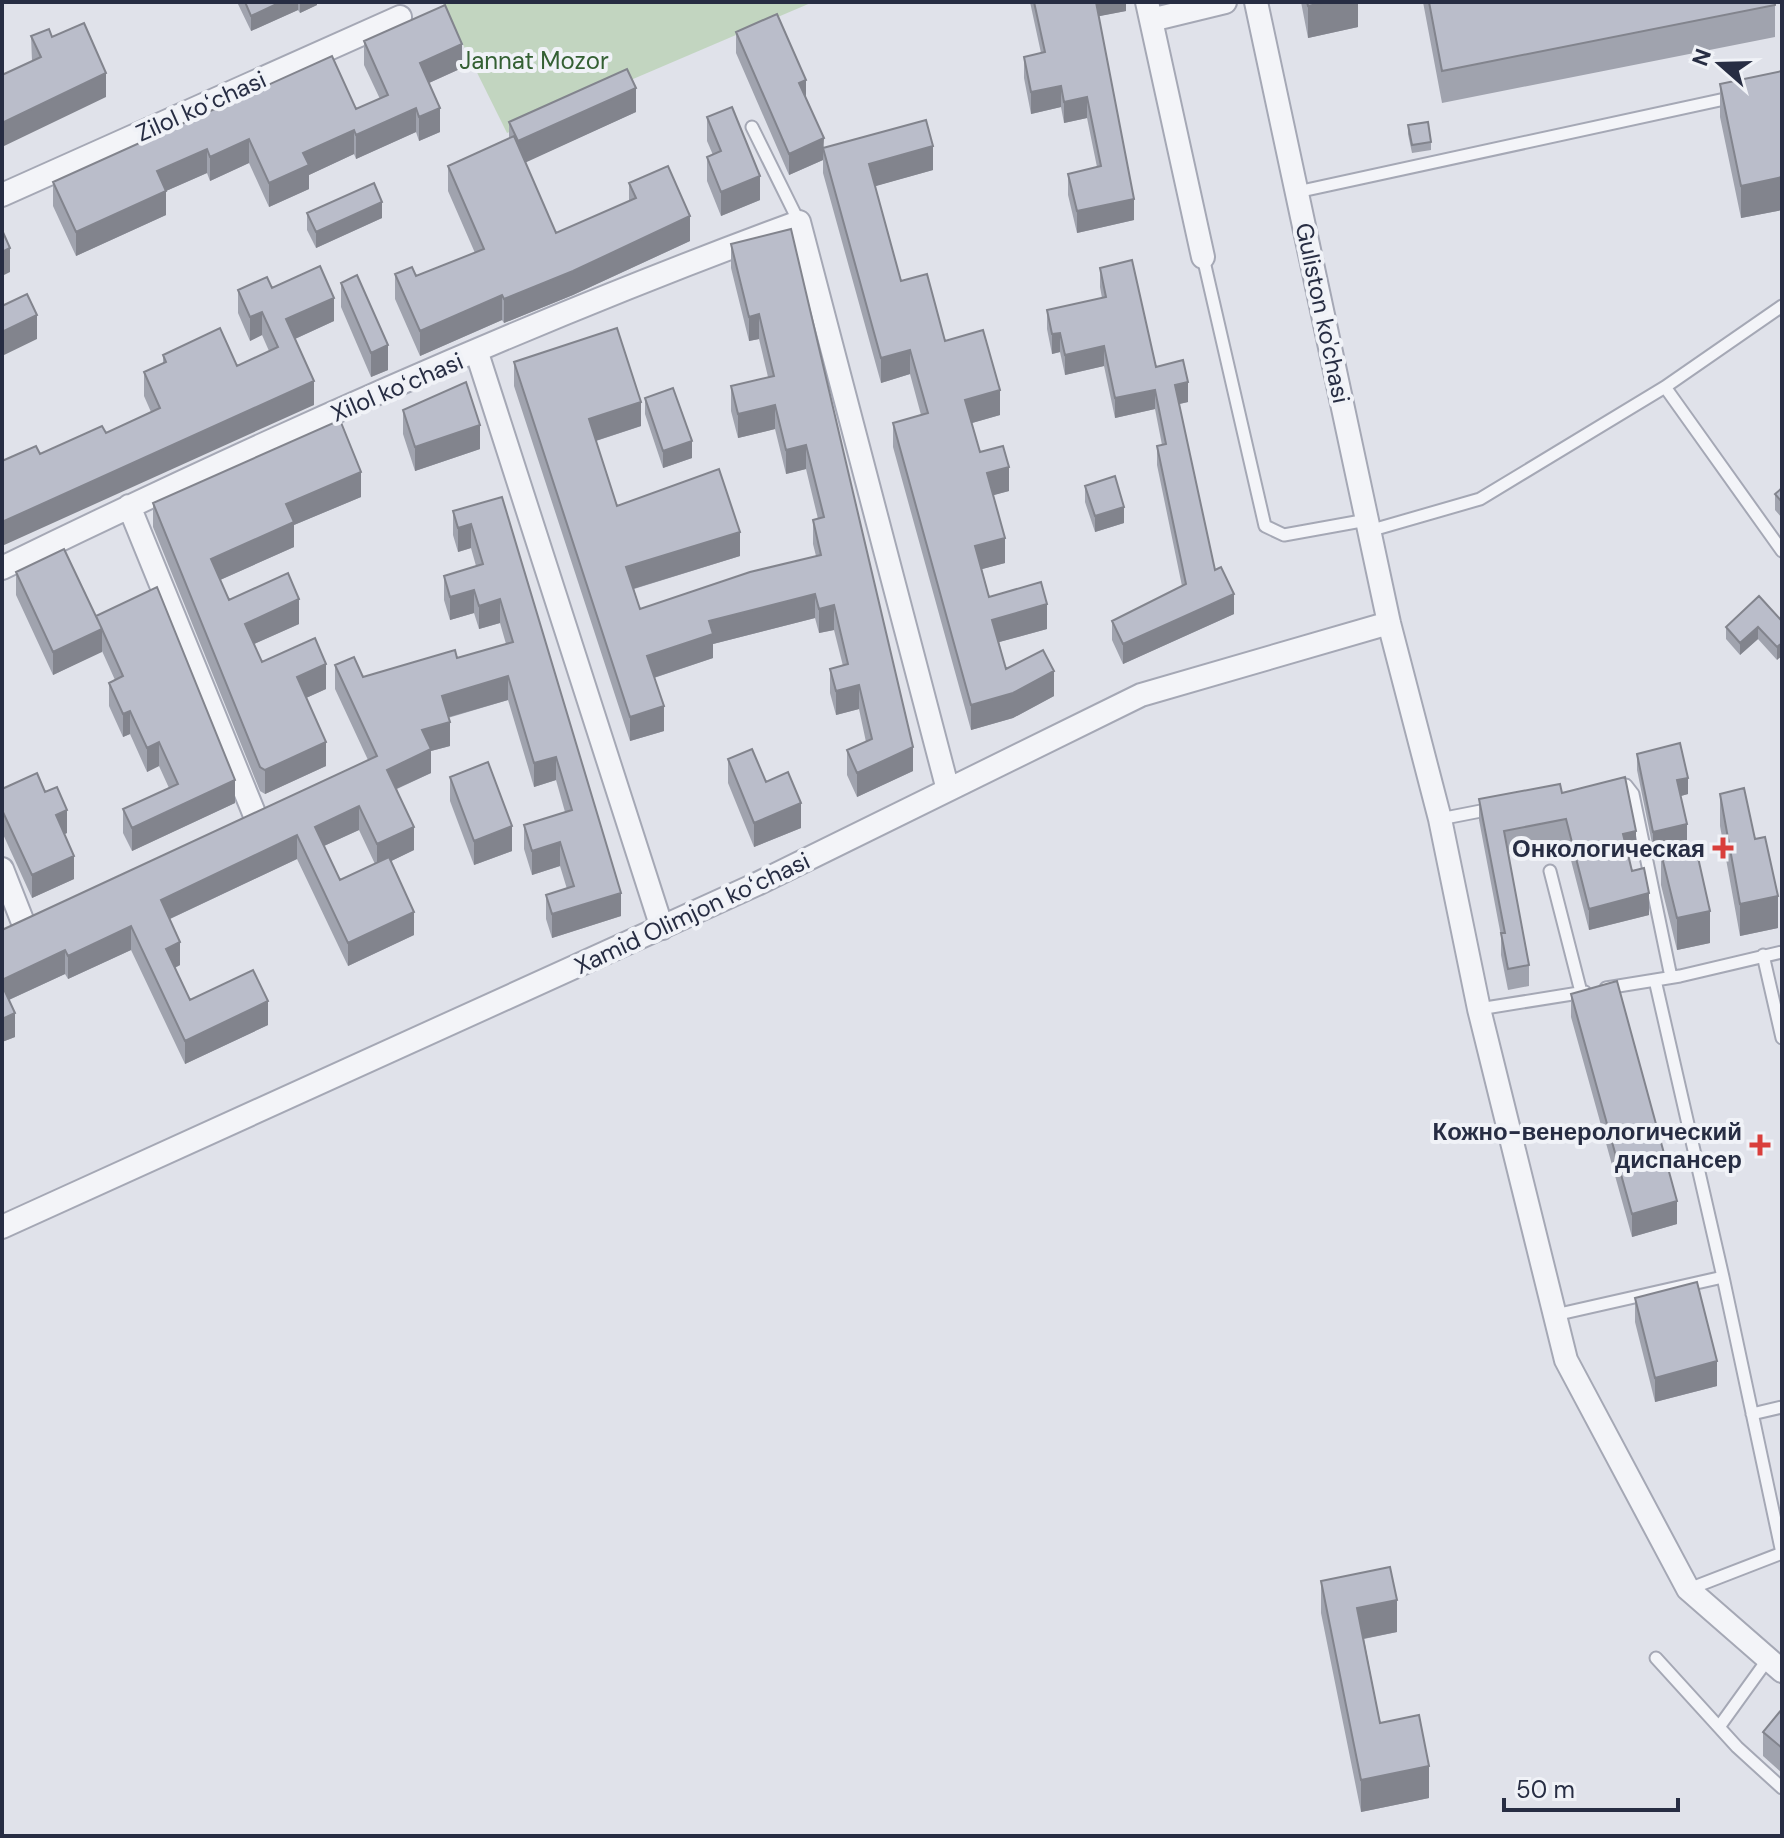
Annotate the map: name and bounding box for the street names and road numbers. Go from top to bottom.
street label: Zilol koʻchasi [131,64,271,148]
street label: Guliston ko'chasi [1289,220,1357,406]
street label: Xilol koʻchasi [326,345,468,429]
street label: Xamid Olimjon koʻchasi [569,845,815,981]

